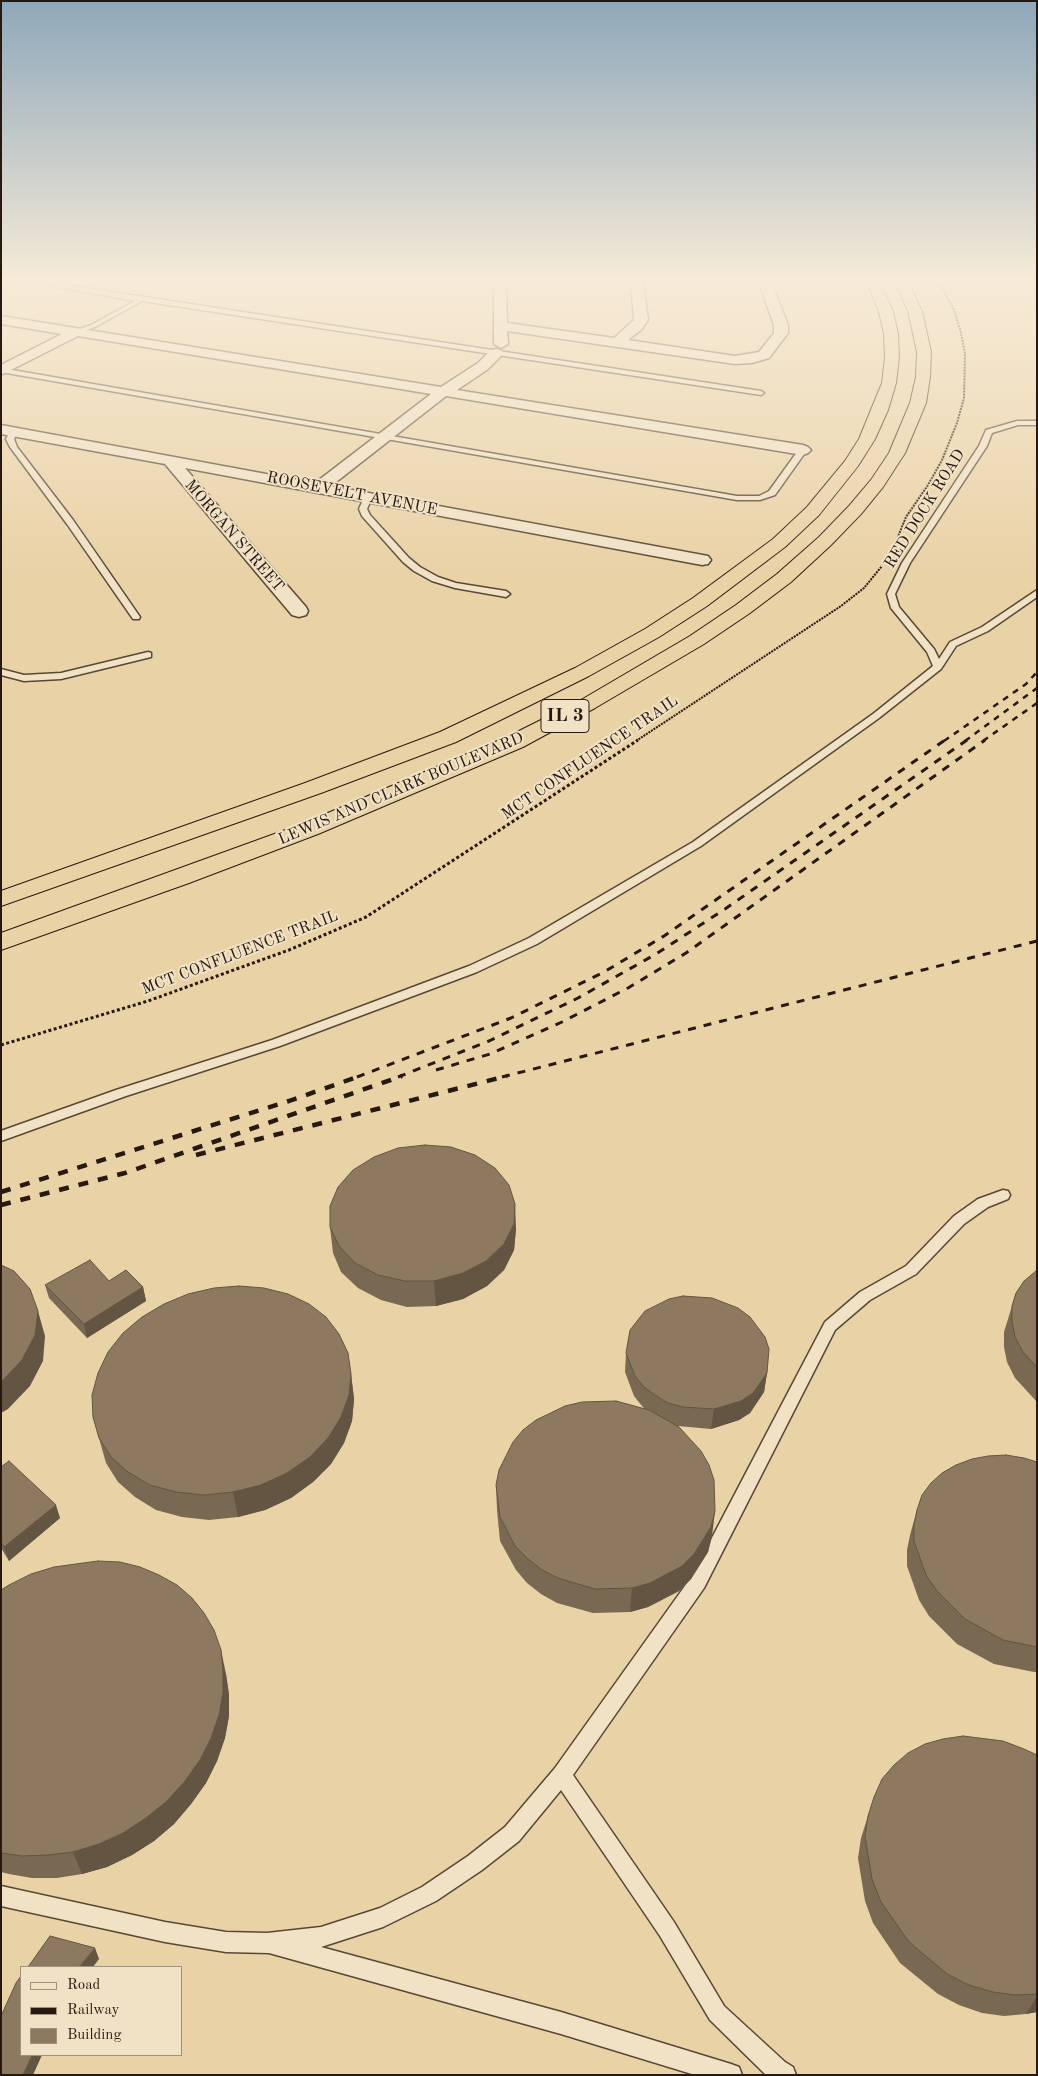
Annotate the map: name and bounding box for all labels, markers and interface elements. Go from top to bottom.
street label: RED DOCK ROAD [881,446,969,572]
street label: ROOSEVELT AVENUE [265,468,439,520]
street label: MORGAN STREET [180,476,288,596]
street label: MCT CONFLUENCE TRAIL [498,692,682,824]
road number: IL 3 [541,699,589,732]
street label: LEWIS AND CLARK BOULEVARD [275,728,527,850]
street label: MCT CONFLUENCE TRAIL [139,907,341,999]
legend [20,1966,182,2056]
text: Road [67,1978,100,1993]
text: Railway [67,2003,120,2018]
text: Building [67,2028,122,2043]

